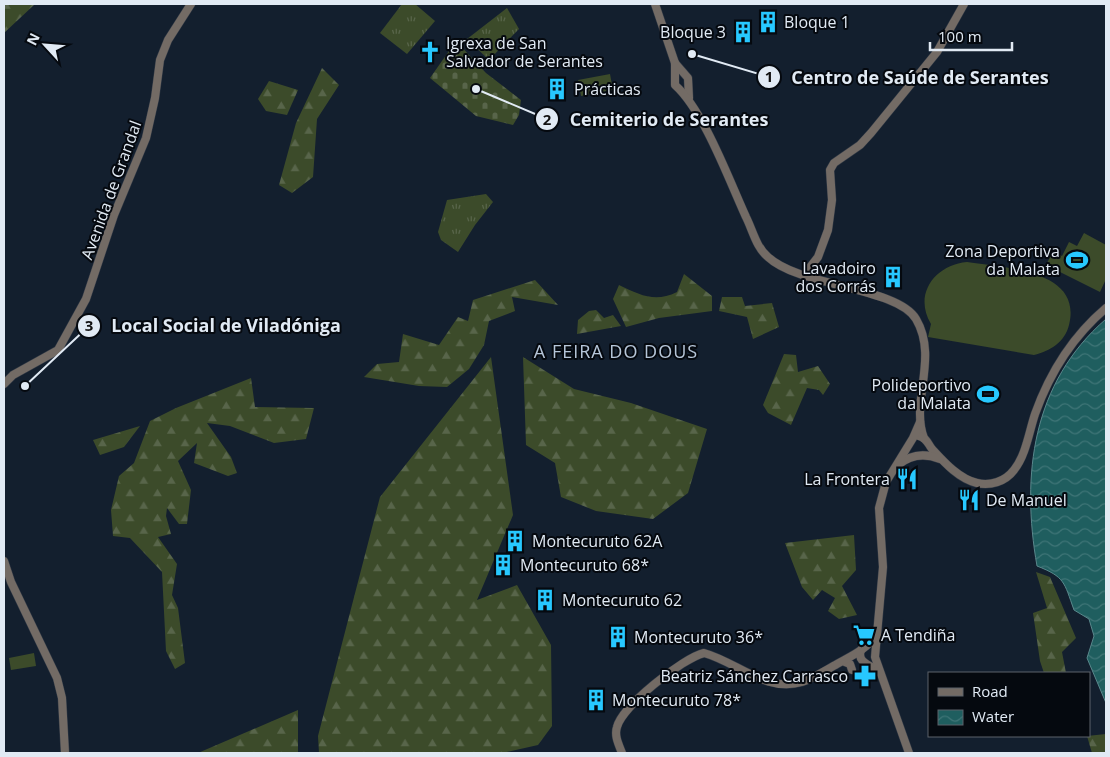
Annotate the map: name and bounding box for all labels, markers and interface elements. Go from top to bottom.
building icon: Bloque 1 [755,9,781,35]
place label: Bloque 1 [784,11,850,33]
building icon: Bloque 3 [730,19,756,45]
north arrow [20,20,70,70]
scale bar [930,20,1012,52]
place label: Bloque 3 [660,21,726,43]
text: 100 m [938,26,982,46]
text: N [22,30,44,48]
place label: Igrexa de San Salvador de Serantes [446,32,603,72]
church icon: Igrexa de San Salvador de Serantes [417,39,443,65]
callout: Centro de Saúde de Serantes [756,61,1058,94]
text: Centro de Saúde de Serantes [791,65,1049,89]
text: 1 [765,66,773,86]
building icon: Prácticas [544,76,570,102]
place label: Prácticas [574,78,641,100]
callout: Cemiterio de Serantes [535,103,779,136]
text: Cemiterio de Serantes [570,107,768,131]
text: 2 [543,109,552,129]
street label: Avenida de Grandal [76,117,146,263]
place label: Zona Deportiva da Malata [945,240,1060,280]
sports icon: Zona Deportiva da Malata [1064,247,1090,273]
place label: Lavadoiro dos Corrás [796,257,876,297]
building icon: Lavadoiro dos Corrás [880,264,906,290]
callout: Local Social de Viladóniga [76,310,351,343]
text: Local Social de Viladóniga [111,313,341,337]
text: 3 [85,315,93,335]
district label: A FEIRA DO DOUS [534,339,698,363]
place label: Polideportivo da Malata [872,374,971,414]
sports icon: Polideportivo da Malata [975,381,1001,407]
restaurant icon: La Frontera [894,466,920,492]
place label: La Frontera [804,468,890,490]
restaurant icon: De Manuel [956,487,982,513]
place label: De Manuel [986,489,1067,511]
building icon: Montecuruto 62A [502,528,528,554]
place label: Montecuruto 62A [532,530,663,552]
building icon: Montecuruto 68* [490,552,516,578]
place label: Montecuruto 68* [520,554,649,576]
building icon: Montecuruto 62 [532,587,558,613]
place label: Montecuruto 62 [562,589,682,611]
supermarket icon: A Tendiña [851,622,877,648]
building icon: Montecuruto 36* [605,624,631,650]
place label: A Tendiña [881,624,955,646]
place label: Montecuruto 36* [634,626,763,648]
pharmacy icon: Beatriz Sánchez Carrasco [852,663,878,689]
place label: Beatriz Sánchez Carrasco [660,665,848,687]
legend [928,672,1090,737]
text: Road [972,681,1008,701]
building icon: Montecuruto 78* [583,687,609,713]
place label: Montecuruto 78* [612,689,741,711]
text: Water [972,706,1014,726]

